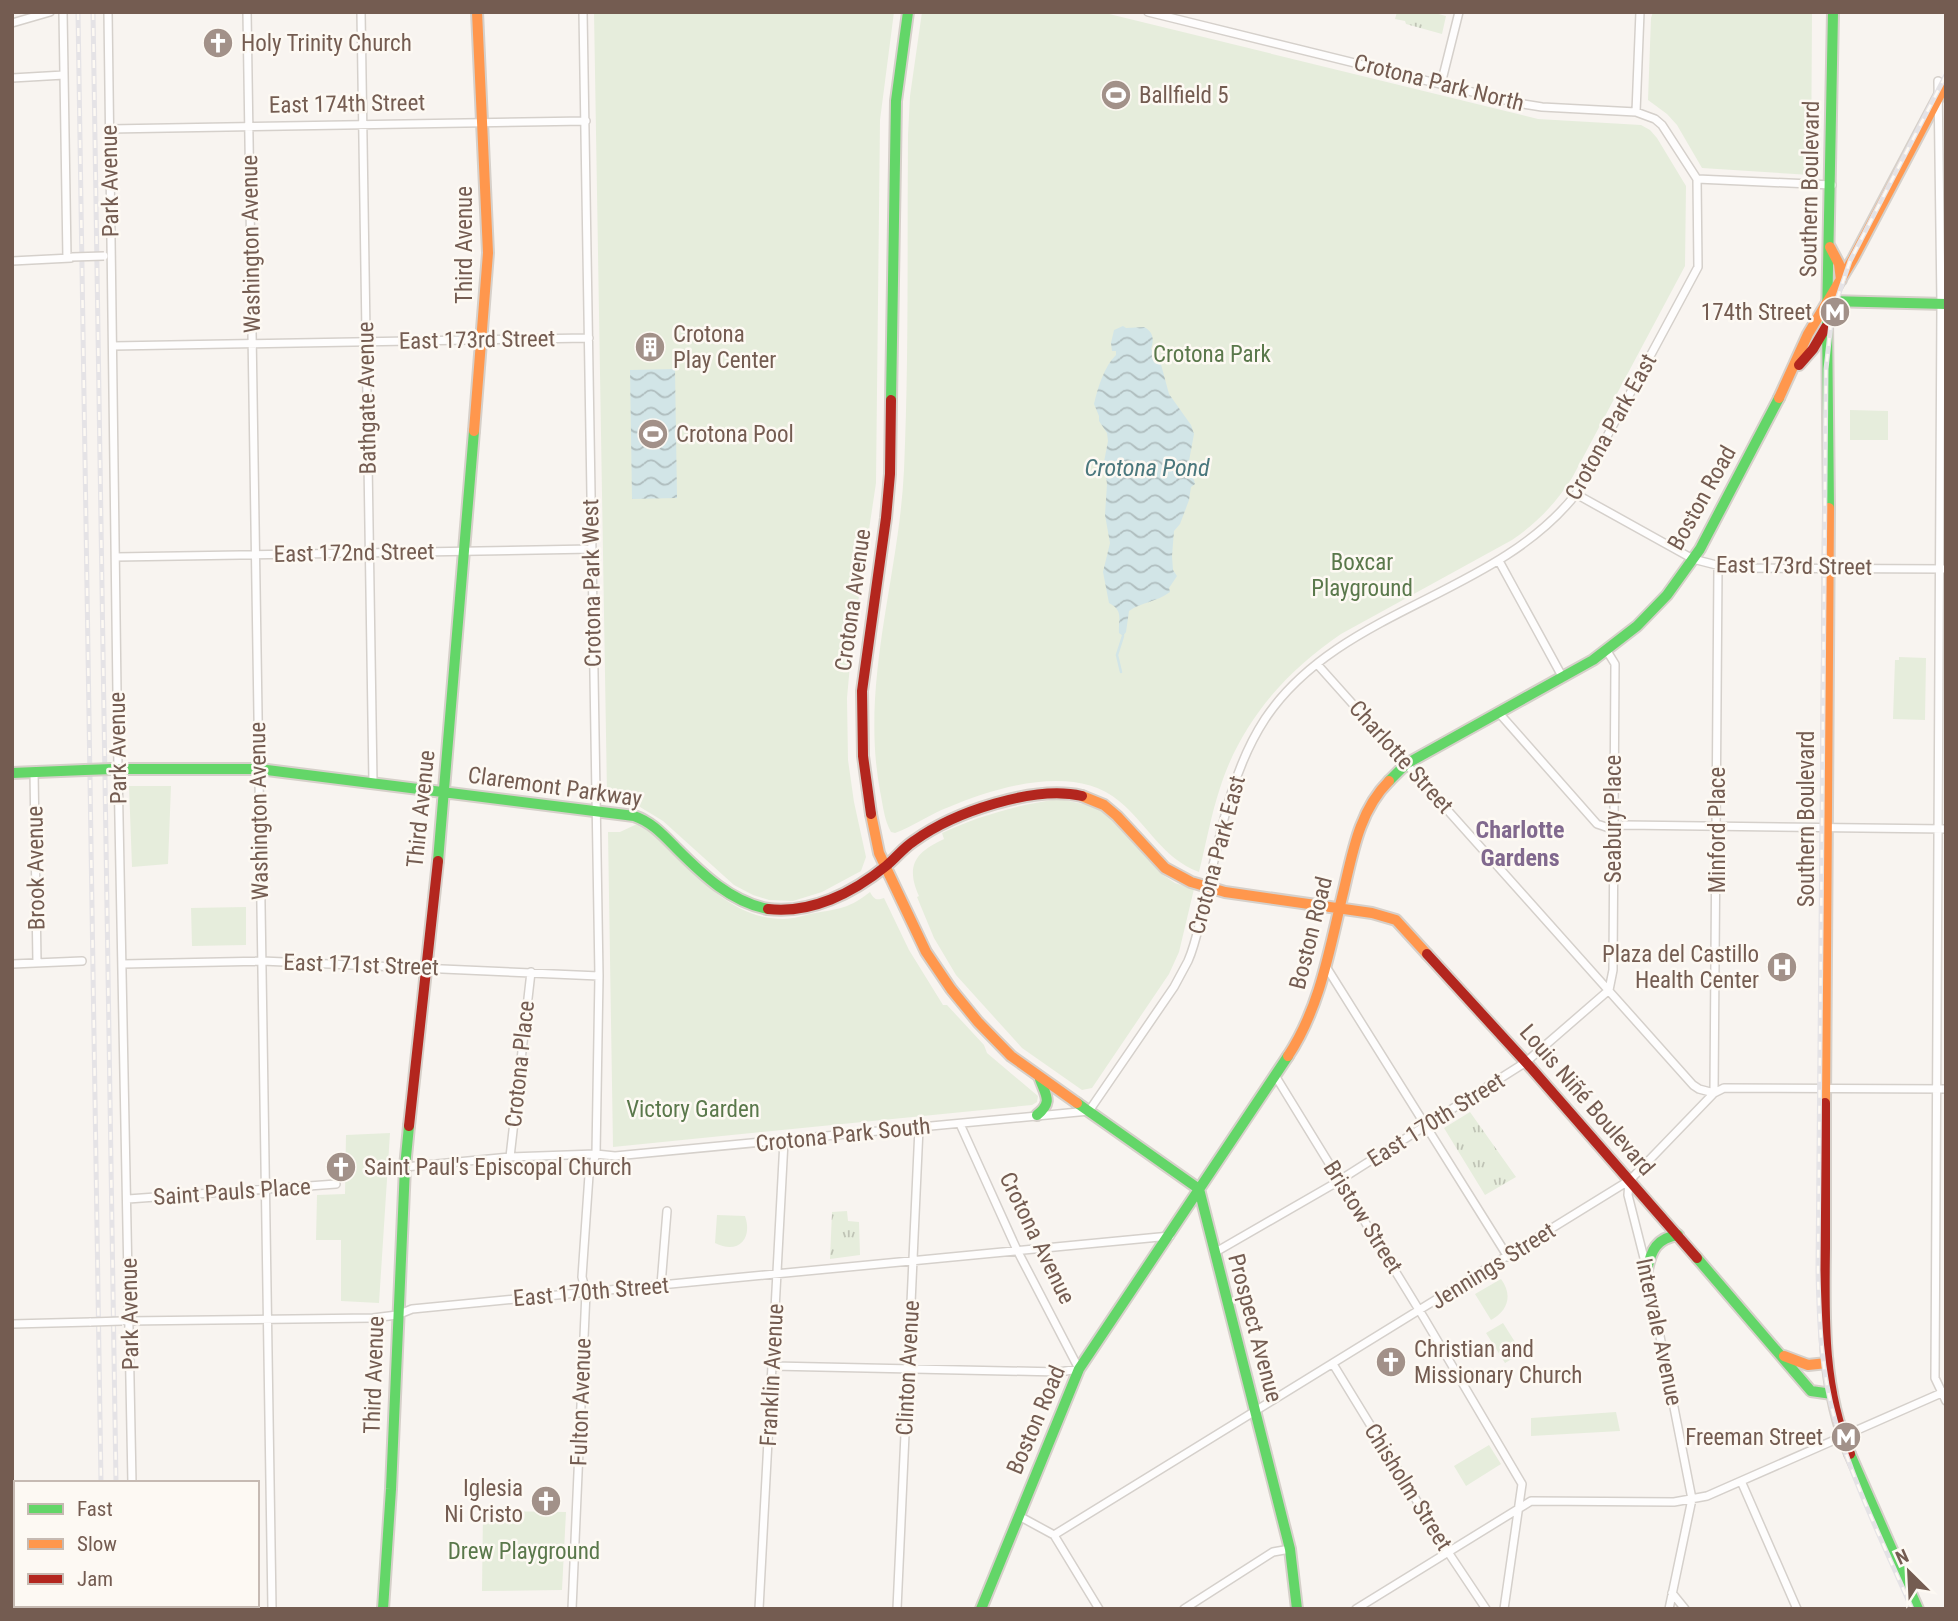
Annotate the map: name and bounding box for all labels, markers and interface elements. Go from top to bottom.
church icon: Holy Trinity Church [201,26,235,60]
place label: Holy Trinity Church [241,30,412,57]
street label: Crotona Park North [1351,49,1527,117]
sports icon: Ballfield 5 [1099,78,1133,112]
place label: Ballfield 5 [1139,82,1229,109]
street label: East 174th Street [269,89,425,119]
street label: Southern Boulevard [1795,100,1825,278]
street label: Park Avenue [96,125,124,237]
street label: Washington Avenue [236,155,266,333]
street label: Third Avenue [451,186,478,304]
metro station icon: 174th Street [1818,295,1852,329]
place label: 174th Street [1701,299,1812,326]
street label: Bathgate Avenue [352,321,382,475]
place label: Crotona Play Center [673,321,776,374]
street label: East 173rd Street [399,325,555,355]
building icon: Crotona Play Center [633,330,667,364]
park label: Crotona Park [1153,341,1272,368]
street label: Crotona Park East [1560,349,1662,505]
sports icon: Crotona Pool [636,417,670,451]
place label: Crotona Pool [676,421,794,448]
street label: Boston Road [1662,441,1742,555]
water label: Crotona Pond [1084,454,1210,482]
street label: Crotona Park West [577,499,607,667]
street label: Crotona Avenue [830,527,876,673]
street label: East 172nd Street [273,538,435,568]
park label: Boxcar Playground [1311,549,1413,602]
street label: East 173rd Street [1716,551,1872,581]
street label: Park Avenue [104,692,132,804]
street label: Charlotte Street [1343,695,1459,819]
street label: Washington Avenue [244,722,274,900]
street label: Southern Boulevard [1793,731,1820,907]
street label: Third Avenue [401,749,441,869]
street label: Seabury Place [1600,755,1627,883]
street label: Claremont Parkway [466,761,644,813]
street label: Minford Place [1704,767,1731,893]
street label: Crotona Park East [1183,773,1251,937]
street label: Brook Avenue [21,806,51,930]
district label: Charlotte Gardens [1476,816,1564,872]
street label: Boston Road [1284,874,1338,992]
place label: Plaza del Castillo Health Center [1602,941,1759,994]
street label: East 171st Street [283,949,439,981]
hospital icon: Plaza del Castillo Health Center [1765,950,1799,984]
street label: Crotona Place [500,999,540,1129]
street label: Louis Niñé Boulevard [1514,1019,1660,1181]
street label: East 170th Street [1363,1067,1509,1173]
park label: Victory Garden [626,1096,760,1123]
street label: Crotona Park South [754,1112,932,1158]
church icon: Saint Paul's Episcopal Church [324,1150,358,1184]
place label: Saint Paul's Episcopal Church [364,1154,632,1181]
street label: Bristow Street [1318,1156,1408,1278]
street label: Crotona Avenue [993,1168,1081,1308]
street label: Saint Pauls Place [152,1173,312,1211]
street label: Jennings Street [1426,1217,1560,1315]
street label: Prospect Avenue [1222,1251,1288,1405]
street label: Intervale Avenue [1630,1256,1688,1408]
street label: Park Avenue [116,1258,144,1370]
street label: East 170th Street [512,1272,670,1312]
street label: Clinton Avenue [891,1300,925,1436]
street label: Franklin Avenue [755,1303,789,1447]
street label: Third Avenue [358,1316,390,1434]
place label: Christian and Missionary Church [1414,1336,1582,1389]
street label: Fulton Avenue [565,1338,597,1466]
church icon: Christian and Missionary Church [1374,1345,1408,1379]
street label: Boston Road [1001,1362,1071,1478]
street label: Chisholm Street [1358,1419,1458,1555]
metro station icon: Freeman Street [1829,1420,1863,1454]
place label: Freeman Street [1685,1424,1823,1451]
place label: Iglesia Ni Cristo [444,1475,523,1528]
legend [14,1481,259,1607]
church icon: Iglesia Ni Cristo [529,1484,563,1518]
text: Fast [77,1497,113,1521]
text: Slow [77,1532,117,1556]
north arrow [1874,1537,1944,1607]
park label: Drew Playground [448,1538,600,1565]
text: N [1892,1544,1912,1570]
text: Jam [77,1567,113,1591]

